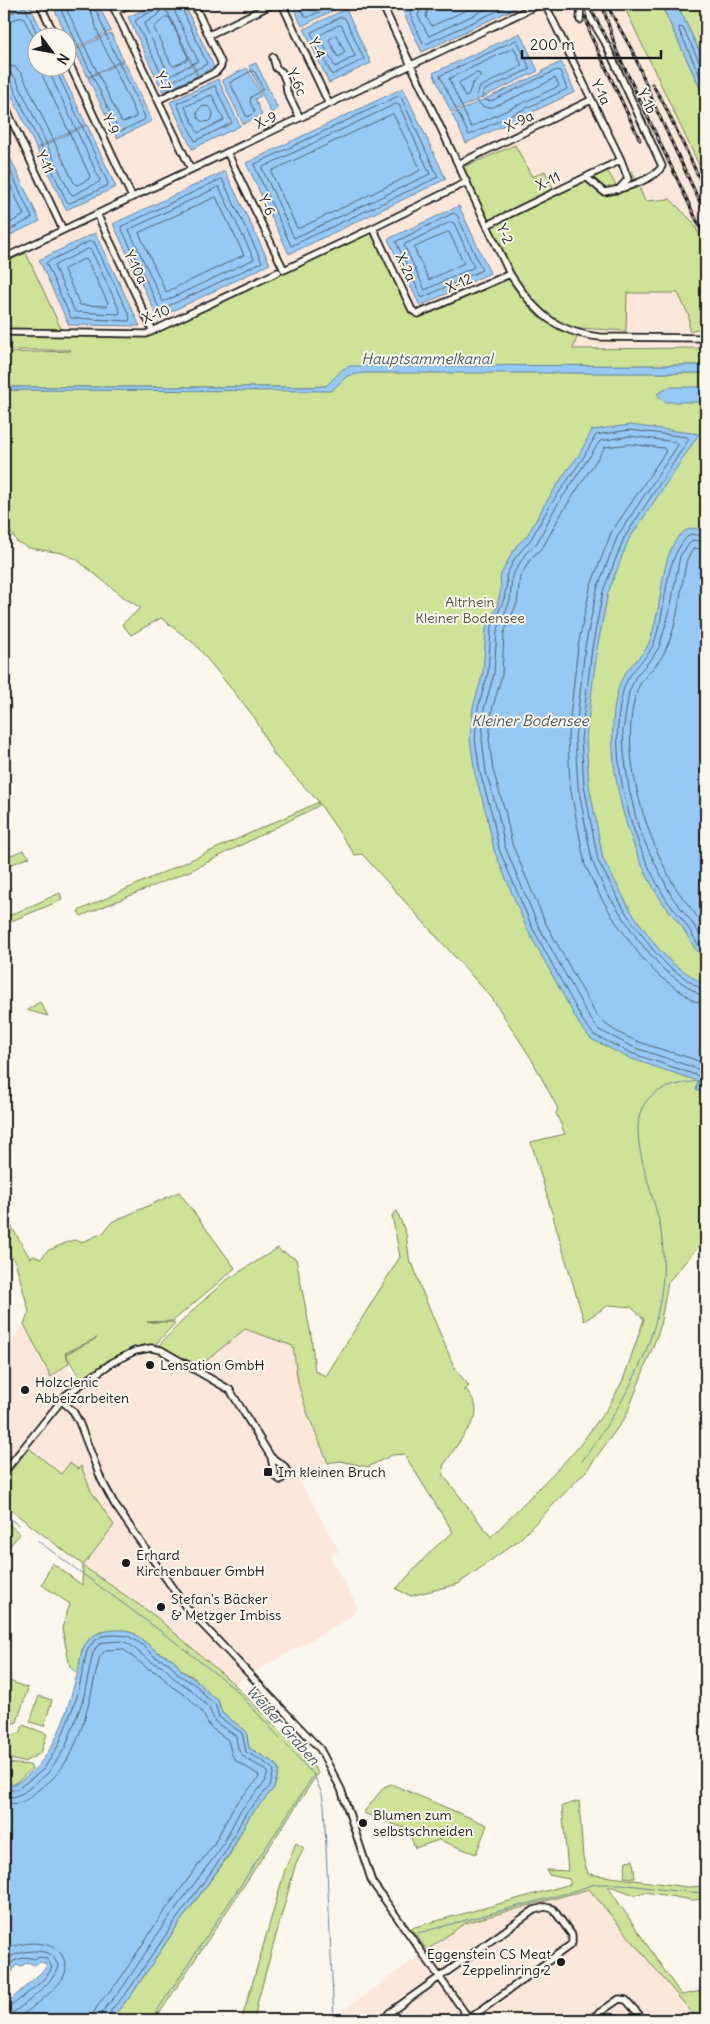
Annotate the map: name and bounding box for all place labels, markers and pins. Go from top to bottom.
place label: Lensation GmbH [160,1356,265,1374]
marker: Lensation GmbH [144,1359,156,1371]
place label: Holzclenic Abbeizarbeiten [35,1373,129,1407]
marker: Holzclenic Abbeizarbeiten [19,1384,31,1396]
place label: Im kleinen Bruch [278,1463,386,1481]
marker: Im kleinen Bruch [262,1466,274,1478]
place label: Erhard Kirchenbauer GmbH [136,1546,265,1580]
marker: Erhard Kirchenbauer GmbH [120,1557,132,1569]
place label: Stefan's Bäcker & Metzger Imbiss [171,1590,281,1624]
marker: Stefan's Bäcker & Metzger Imbiss [155,1601,167,1613]
place label: Blumen zum selbstschneiden [373,1806,473,1840]
marker: Blumen zum selbstschneiden [357,1817,369,1829]
place label: Eggenstein CS Meat Zeppelinring 2 [427,1945,551,1979]
marker: Eggenstein CS Meat Zeppelinring 2 [555,1956,567,1968]

